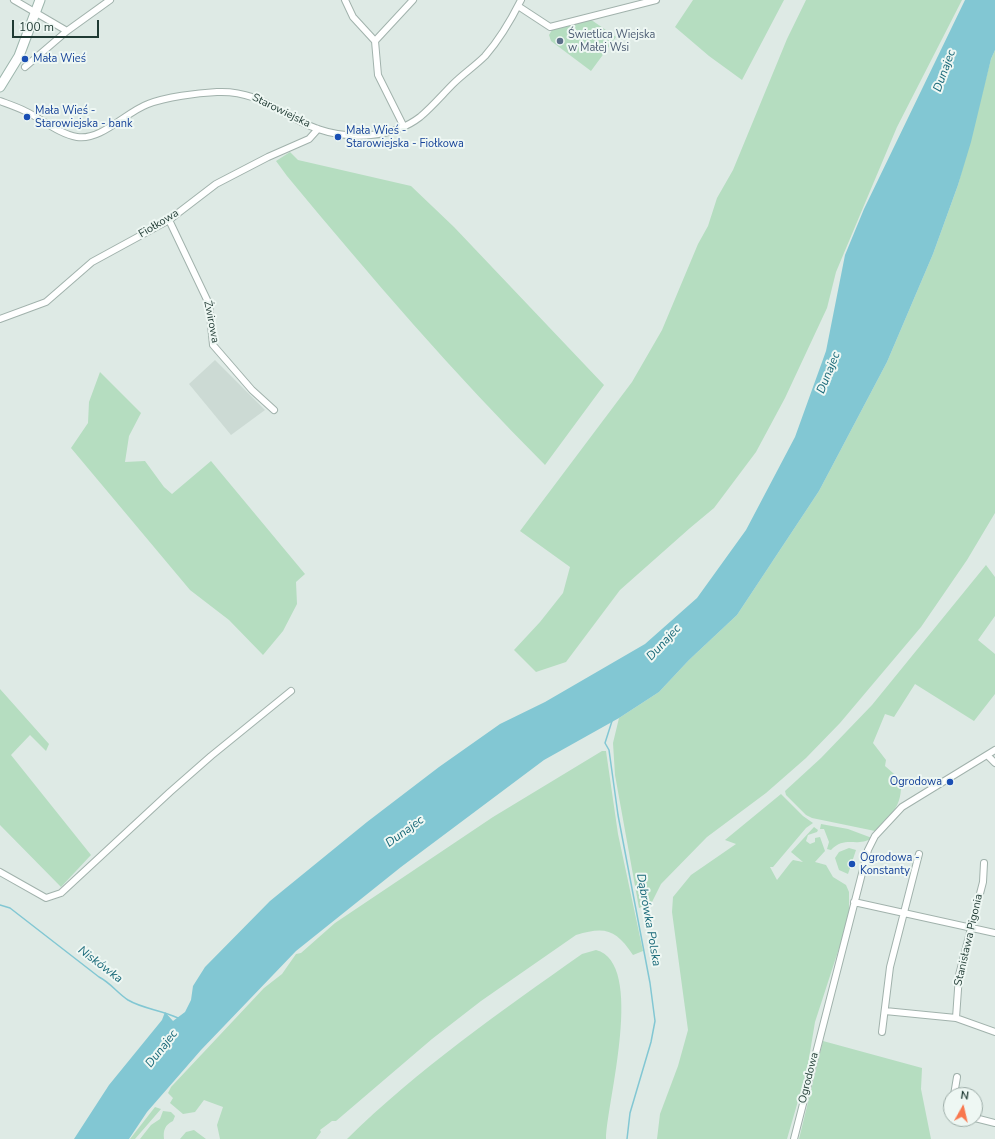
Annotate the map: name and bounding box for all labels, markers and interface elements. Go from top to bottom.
scale bar [14,12,101,38]
text: 100 m [19,19,54,35]
place label: Świetlica Wiejska w Małej Wsi [568,28,655,54]
marker: Świetlica Wiejska w Małej Wsi [555,36,565,46]
water label: Dunajec [931,48,959,94]
place label: Mała Wieś [33,52,86,66]
marker: Mała Wieś [20,54,30,64]
street label: Starowiejska [250,91,312,131]
place label: Mała Wieś - Starowiejska - bank [35,104,132,130]
marker: Mała Wieś - Starowiejska - bank [22,112,32,122]
place label: Mała Wieś - Starowiejska - Fiołkowa [346,124,464,150]
marker: Mała Wieś - Starowiejska - Fiołkowa [333,132,343,142]
street label: Fiołkowa [137,207,181,241]
street label: Żwirowa [200,300,222,344]
water label: Dunajec [814,350,844,396]
water label: Dunajec [644,622,684,664]
place label: Ogrodowa [890,775,942,789]
marker: Ogrodowa [945,777,955,787]
water label: Dunajec [383,813,427,851]
place label: Ogrodowa - Konstanty [860,851,920,877]
marker: Ogrodowa - Konstanty [847,859,857,869]
water label: Dąbrówka Polska [633,872,663,968]
street label: Stanisława Pigonia [952,893,986,987]
water label: Niskówka [75,944,125,986]
water label: Dunajec [143,1027,181,1071]
street label: Ogrodowa [796,1051,822,1105]
north arrow [943,1087,983,1127]
text: N [959,1088,970,1104]

